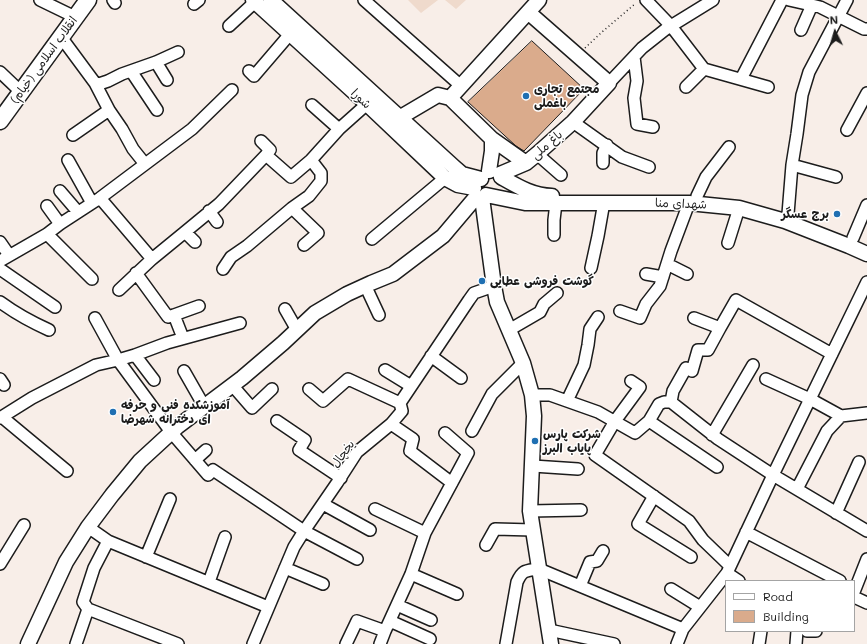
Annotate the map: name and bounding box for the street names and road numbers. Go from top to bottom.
street label: انقلاب اسلامی (خیام) [8,14,80,106]
street label: شورا [348,86,374,112]
street label: باغ ملی [528,127,566,163]
street label: شهدای منا [655,196,707,212]
street label: یخچال [328,437,358,471]

